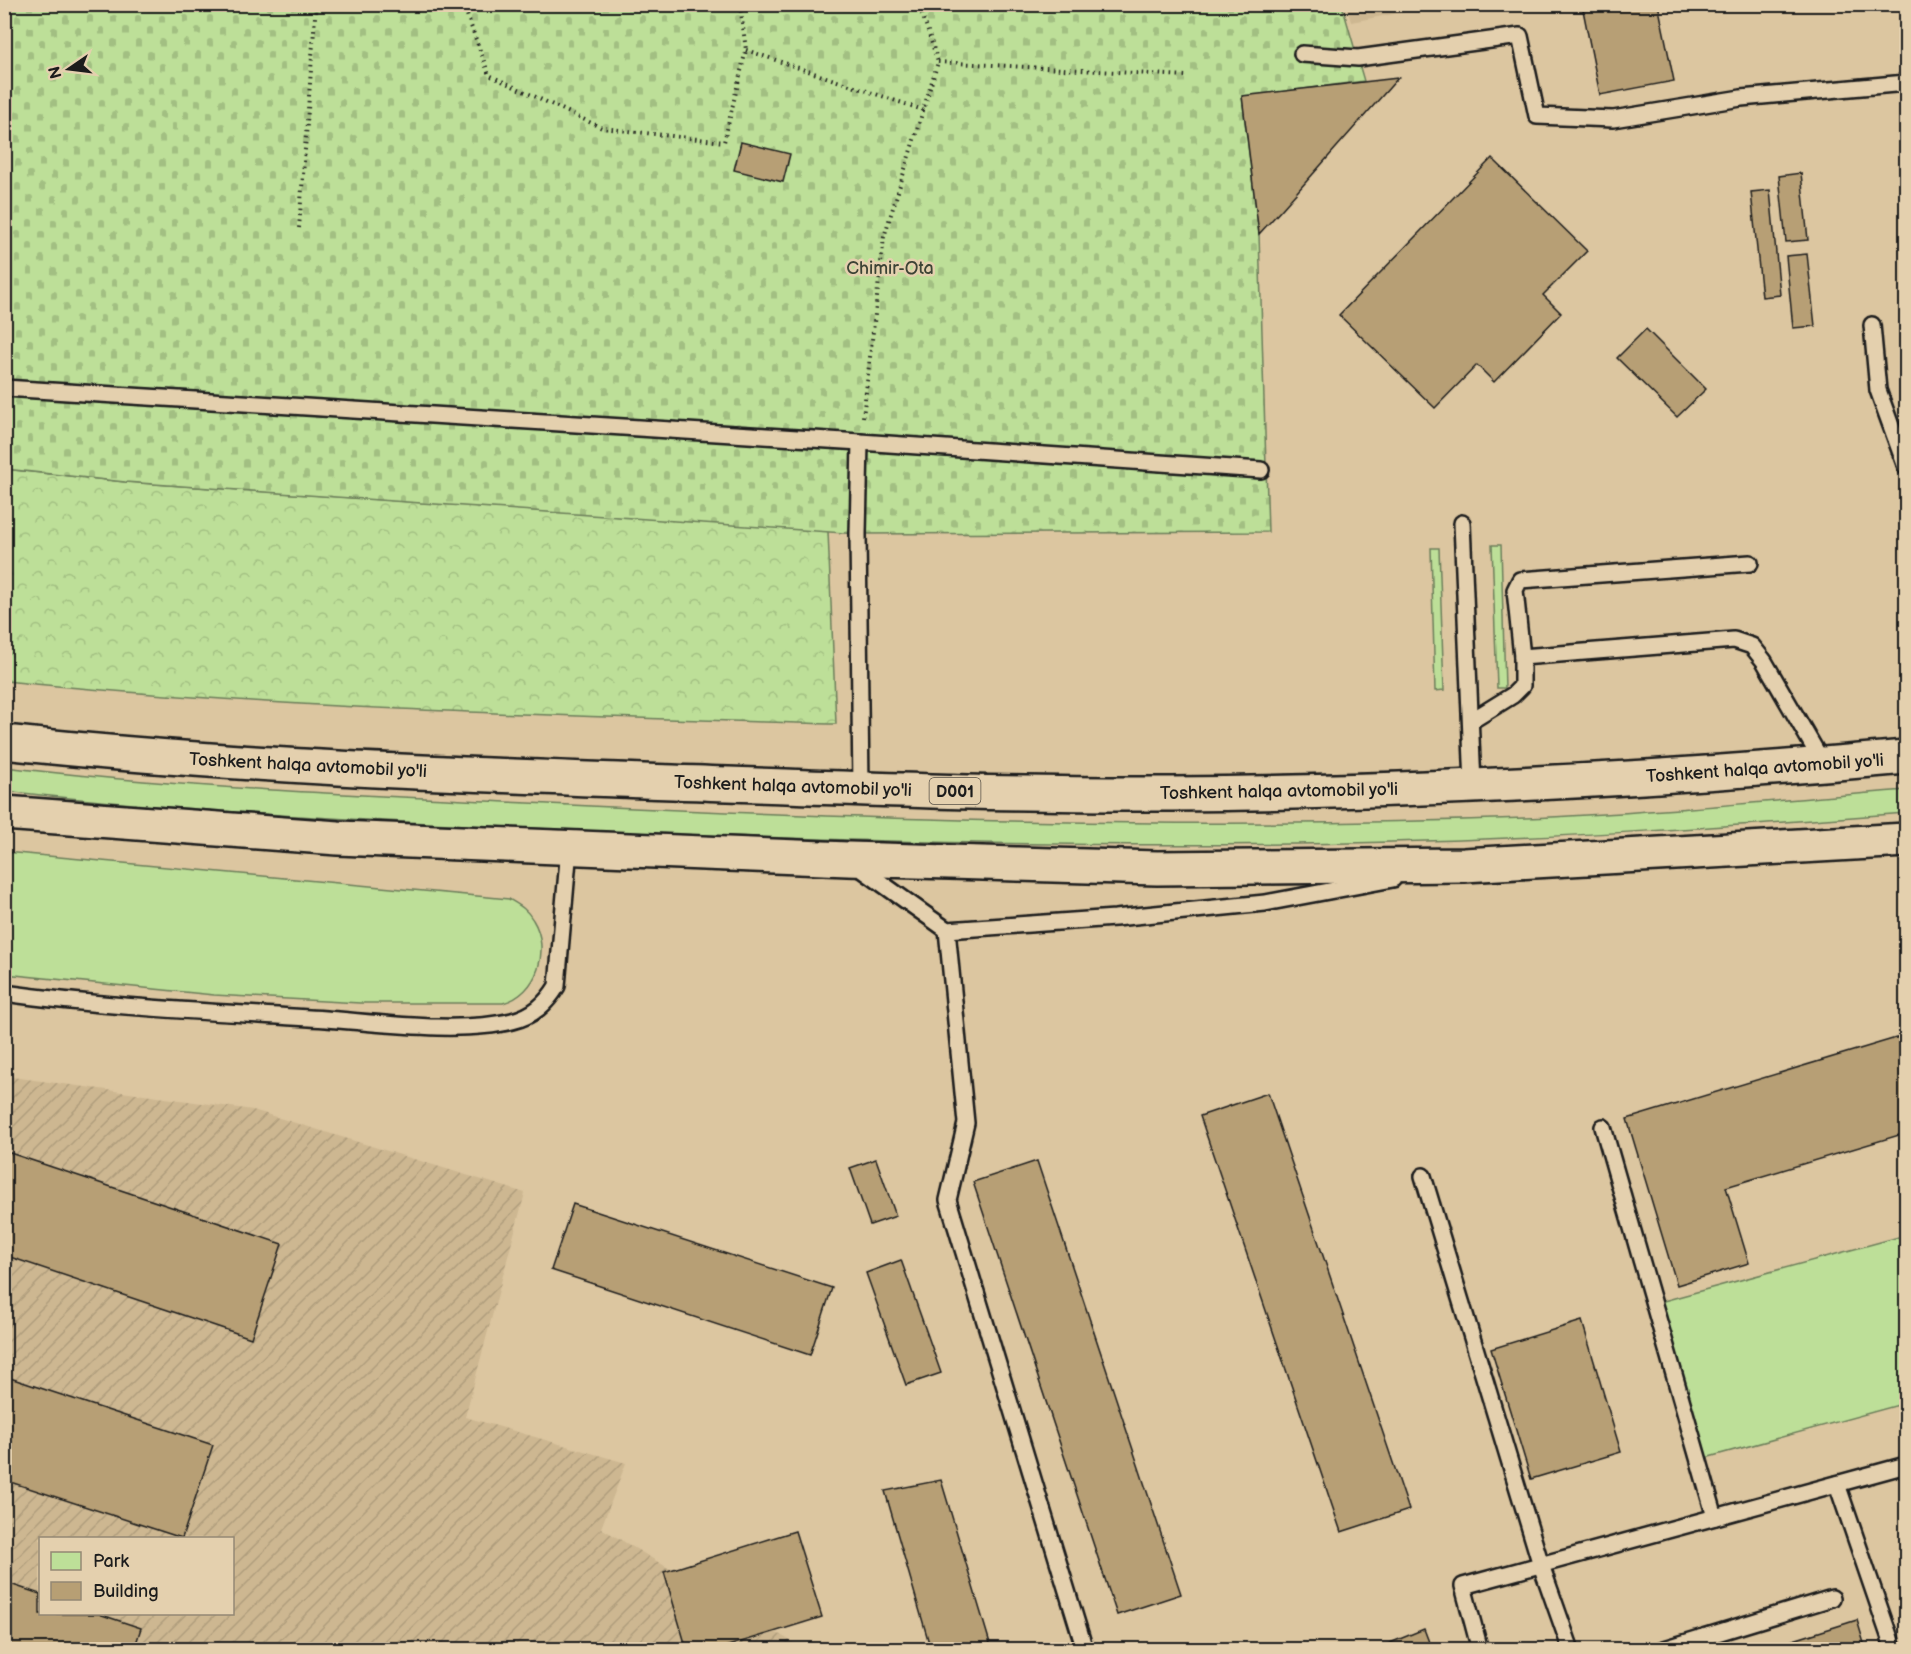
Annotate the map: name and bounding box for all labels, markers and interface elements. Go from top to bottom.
north arrow [39,39,99,99]
text: N [45,64,67,80]
park label: Chimir-Ota [846,258,934,279]
street label: Toshkent halqa avtomobil yo'li [188,749,427,782]
street label: Toshkent halqa avtomobil yo'li [1645,750,1885,787]
street label: Toshkent halqa avtomobil yo'li [674,772,912,801]
road number: D001 [930,778,980,804]
street label: Toshkent halqa avtomobil yo'li [1160,779,1398,804]
legend [39,1537,234,1615]
text: Park [93,1551,129,1572]
text: Building [93,1581,159,1602]

